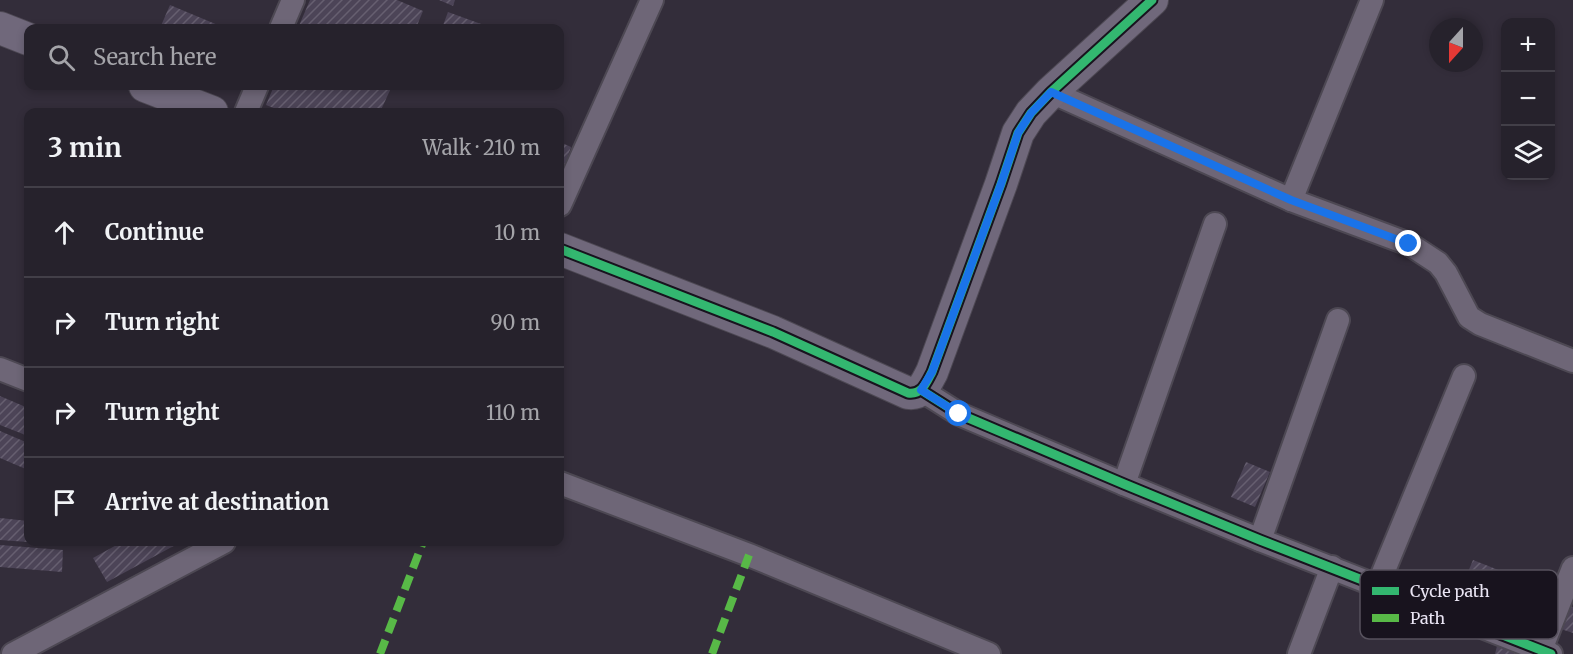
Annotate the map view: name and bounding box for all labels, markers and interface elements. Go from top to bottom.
north arrow [1429,18,1483,72]
map controls [1501,18,1555,180]
button: + [1501,18,1555,72]
search box [24,24,564,90]
icon: search [45,41,78,74]
text: Search here [93,43,216,71]
button: − [1501,72,1555,126]
button: layers [1501,126,1555,180]
text: 3 min [48,131,122,164]
text: Walk · 210 m [423,135,540,160]
icon: ahead [48,216,81,249]
text: Continue [105,218,204,246]
text: 10 m [494,220,540,245]
route end [1395,230,1421,256]
icon: right [48,306,81,339]
text: Turn right [105,308,219,336]
text: 90 m [490,310,540,335]
icon: right [48,396,81,429]
text: Turn right [105,398,219,426]
text: 110 m [486,400,540,425]
route start [945,400,971,426]
icon: arrive [48,486,81,519]
text: Arrive at destination [105,488,329,516]
legend [1360,570,1558,639]
text: Cycle path [1410,581,1490,601]
text: Path [1410,608,1446,628]

